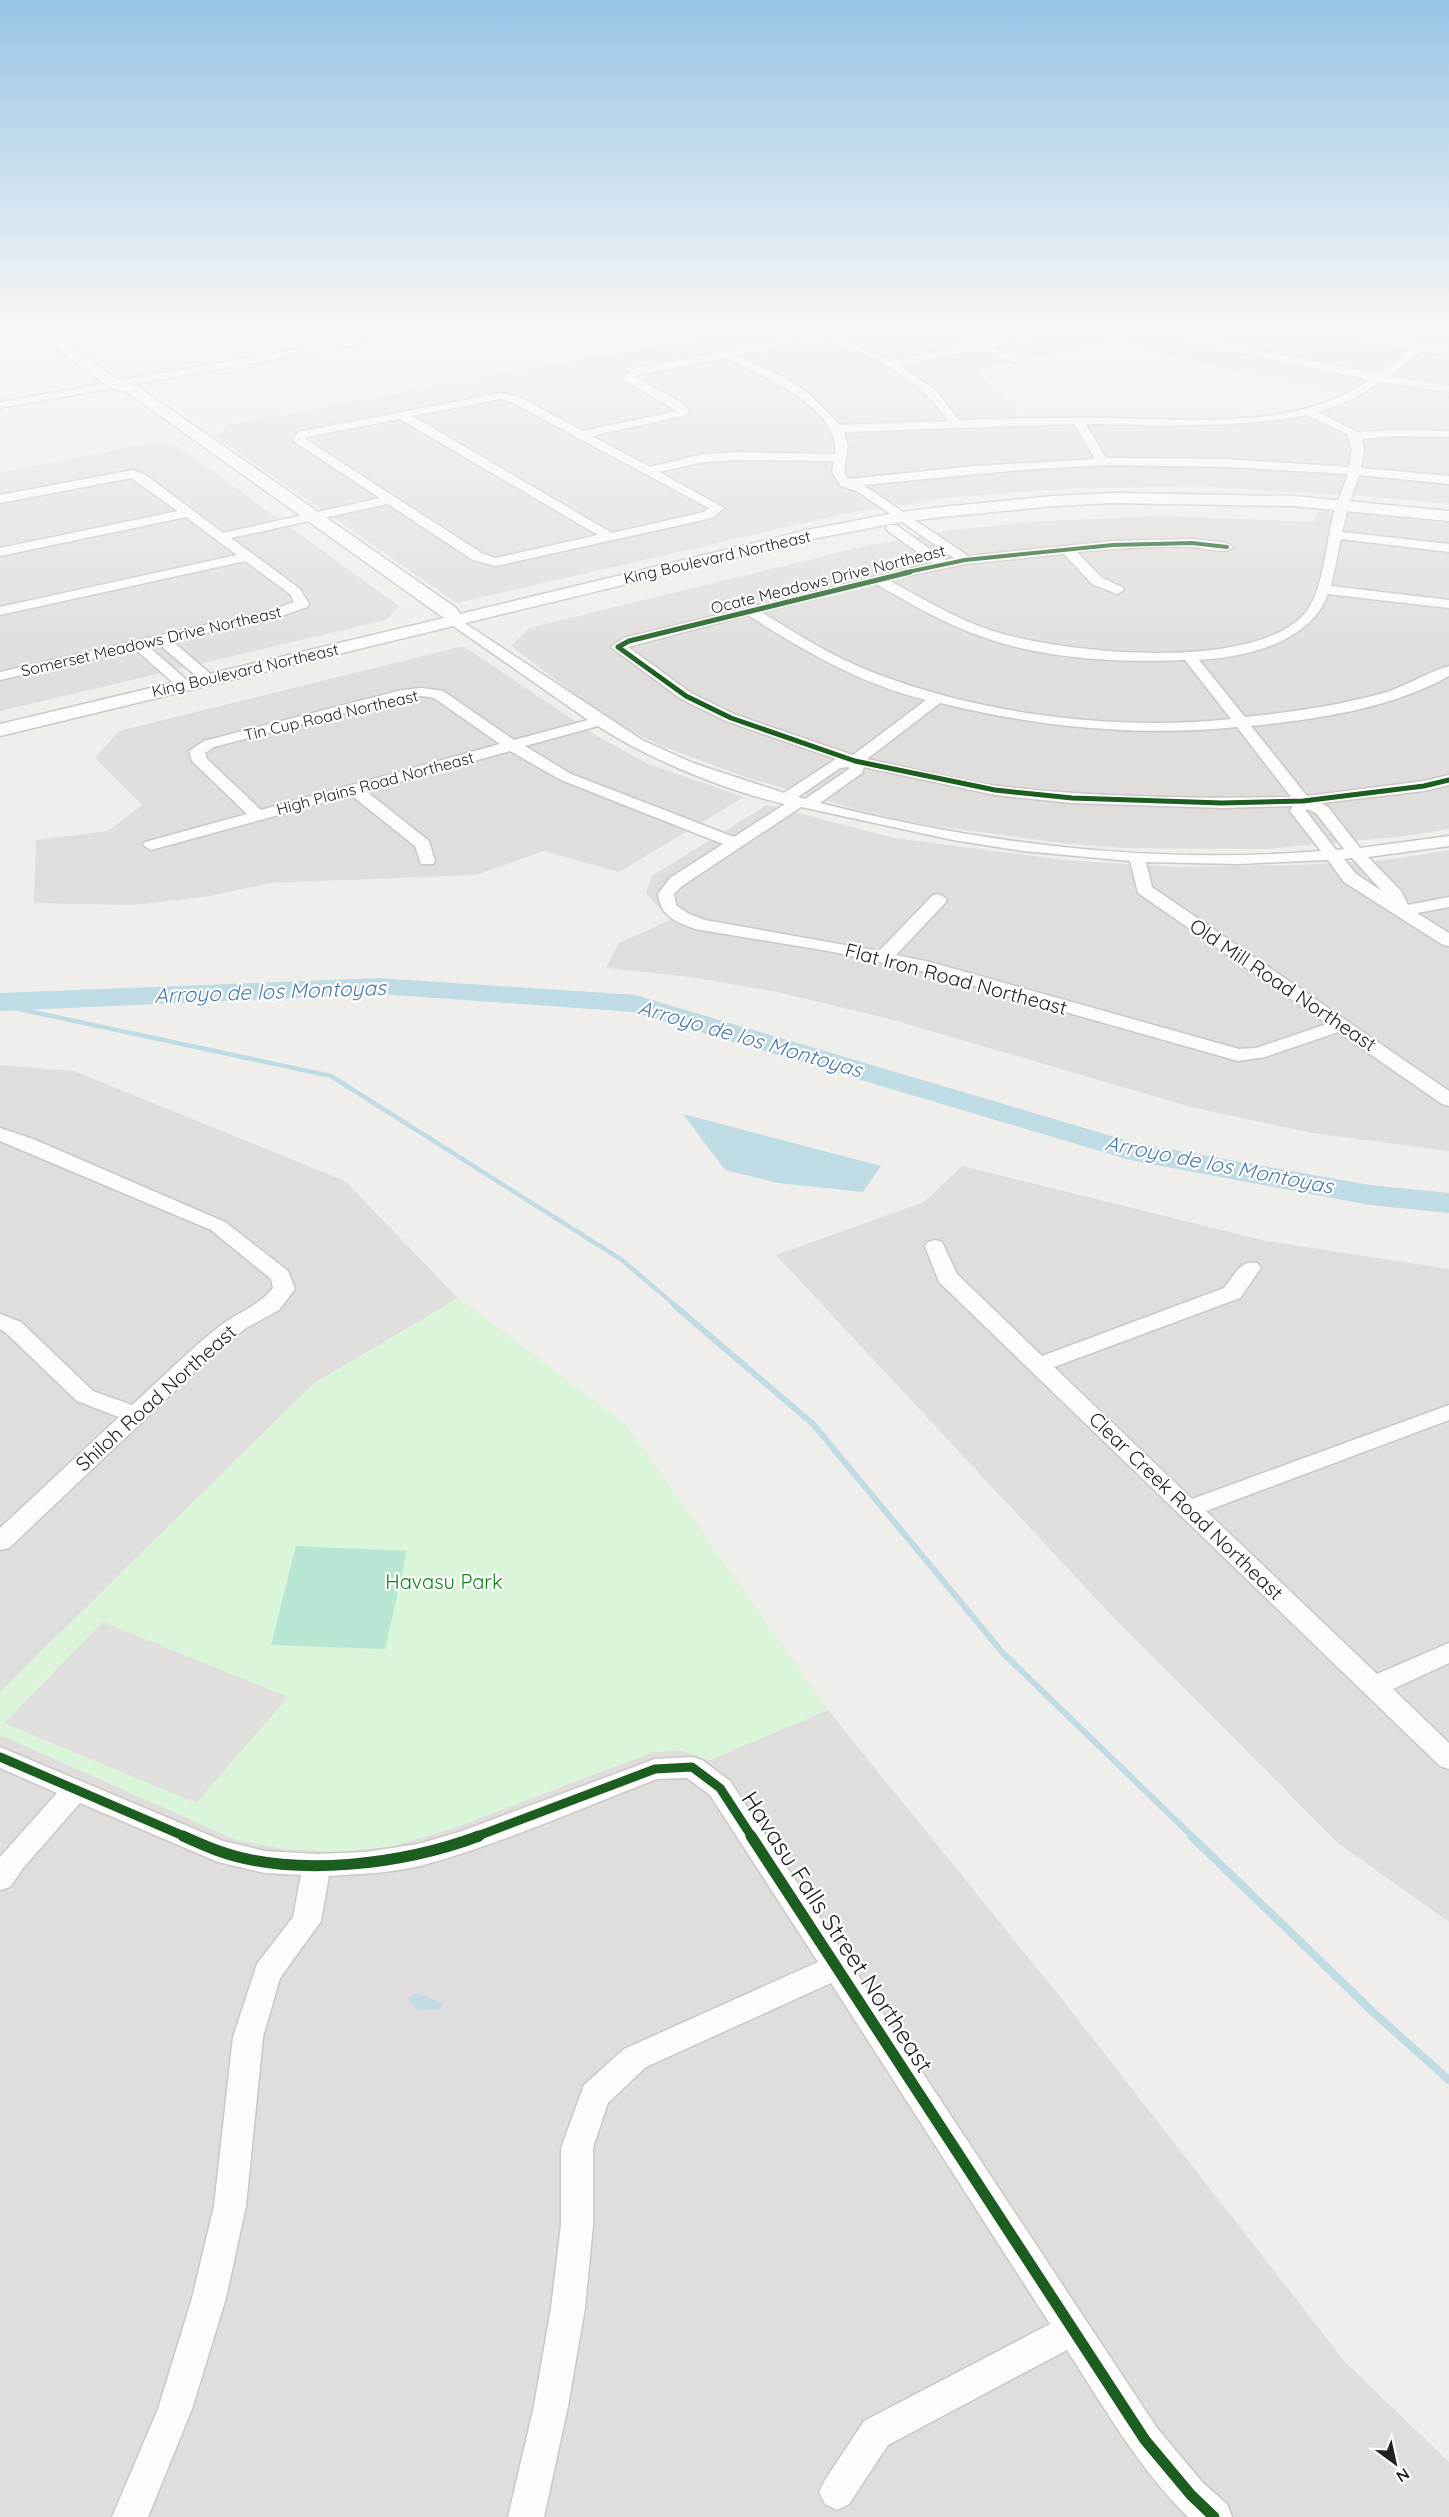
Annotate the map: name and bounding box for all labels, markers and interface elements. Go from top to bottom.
street label: King Boulevard Northeast [622,526,812,588]
street label: Ocate Meadows Drive Northeast [709,540,947,618]
street label: Somerset Meadows Drive Northeast [19,601,283,681]
street label: King Boulevard Northeast [150,639,340,701]
street label: Tin Cup Road Northeast [242,685,420,745]
street label: High Plains Road Northeast [274,747,476,819]
street label: Old Mill Road Northeast [1185,913,1382,1057]
street label: Flat Iron Road Northeast [842,937,1070,1020]
water label: Arroyo de los Montoyas [154,974,387,1008]
water label: Arroyo de los Montoyas [635,994,866,1083]
water label: Arroyo de los Montoyas [1103,1129,1337,1199]
street label: Shiloh Road Northeast [70,1319,241,1476]
street label: Clear Creek Road Northeast [1084,1406,1289,1605]
park label: Havasu Park [385,1569,503,1594]
street label: Havasu Falls Street Northeast [736,1785,940,2078]
north arrow [1365,2433,1425,2493]
text: N [1393,2464,1414,2487]

